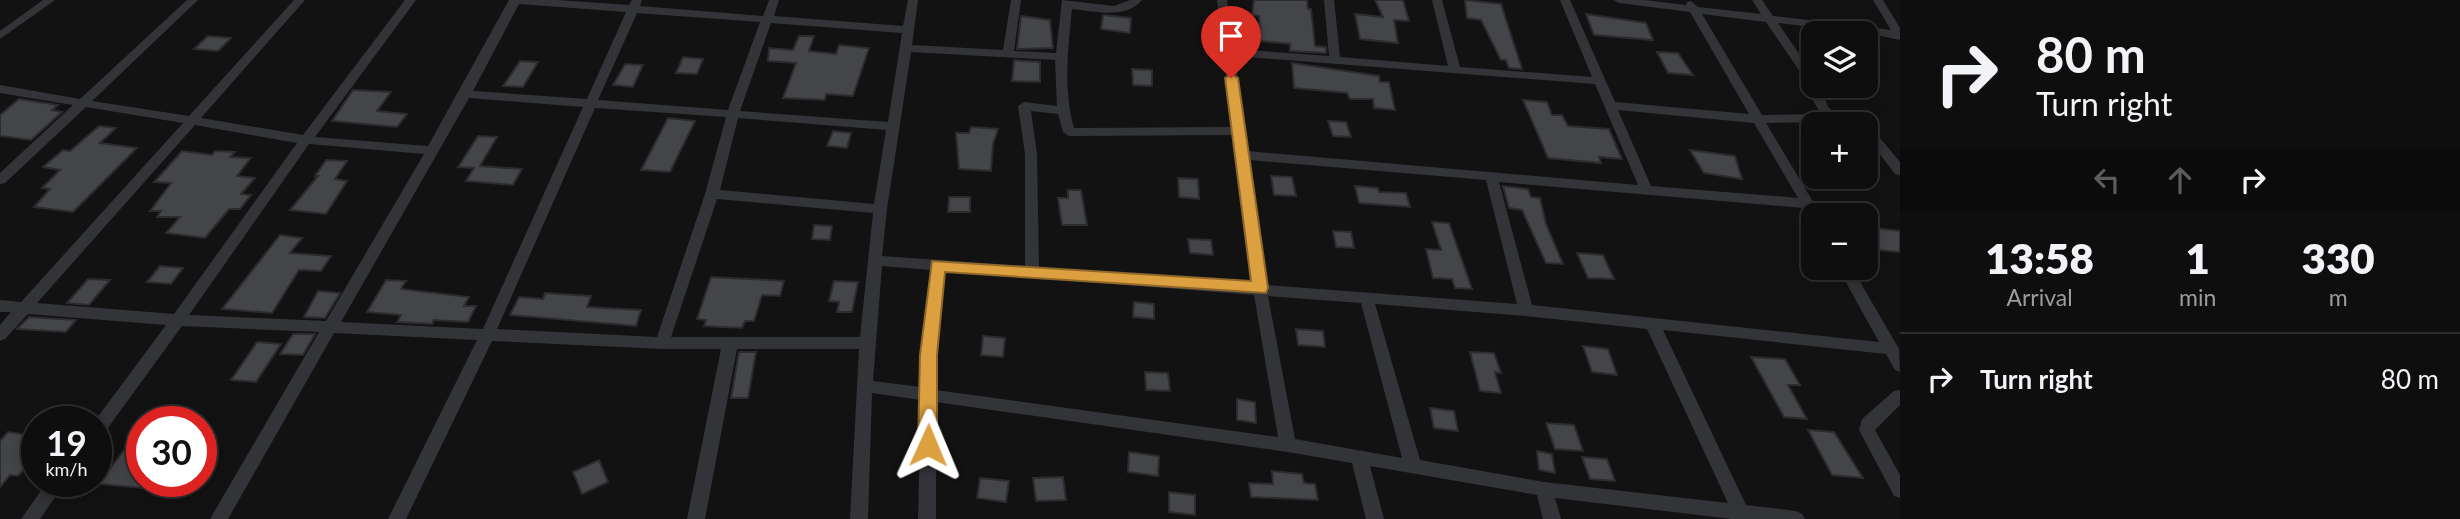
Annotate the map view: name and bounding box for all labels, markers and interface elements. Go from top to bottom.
pin [1201,6,1261,78]
icon: arrive [1212,17,1250,55]
map controls [1801,21,1878,280]
button: layers [1801,21,1878,98]
text: 80 m [2036,25,2146,83]
icon: right [1921,28,2012,119]
text: Turn right [2036,84,2172,123]
button: + [1801,112,1878,189]
icon: left [2088,161,2126,199]
icon: ahead [2161,161,2199,199]
icon: right [2234,161,2272,199]
button: − [1801,203,1878,280]
text: 13:58 [1985,233,2094,283]
text: 1 [2186,233,2210,283]
text: 330 [2302,233,2375,283]
text: Arrival [2006,283,2073,311]
text: min [2179,283,2216,311]
text: m [2329,283,2348,311]
icon: right [1921,360,1959,398]
text: Turn right [1980,363,2093,395]
text: 80 m [2381,363,2439,395]
speed limit sign: 30 [126,406,217,497]
position arrow [891,408,965,482]
text: 19 [46,421,87,463]
text: km/h [45,458,88,480]

